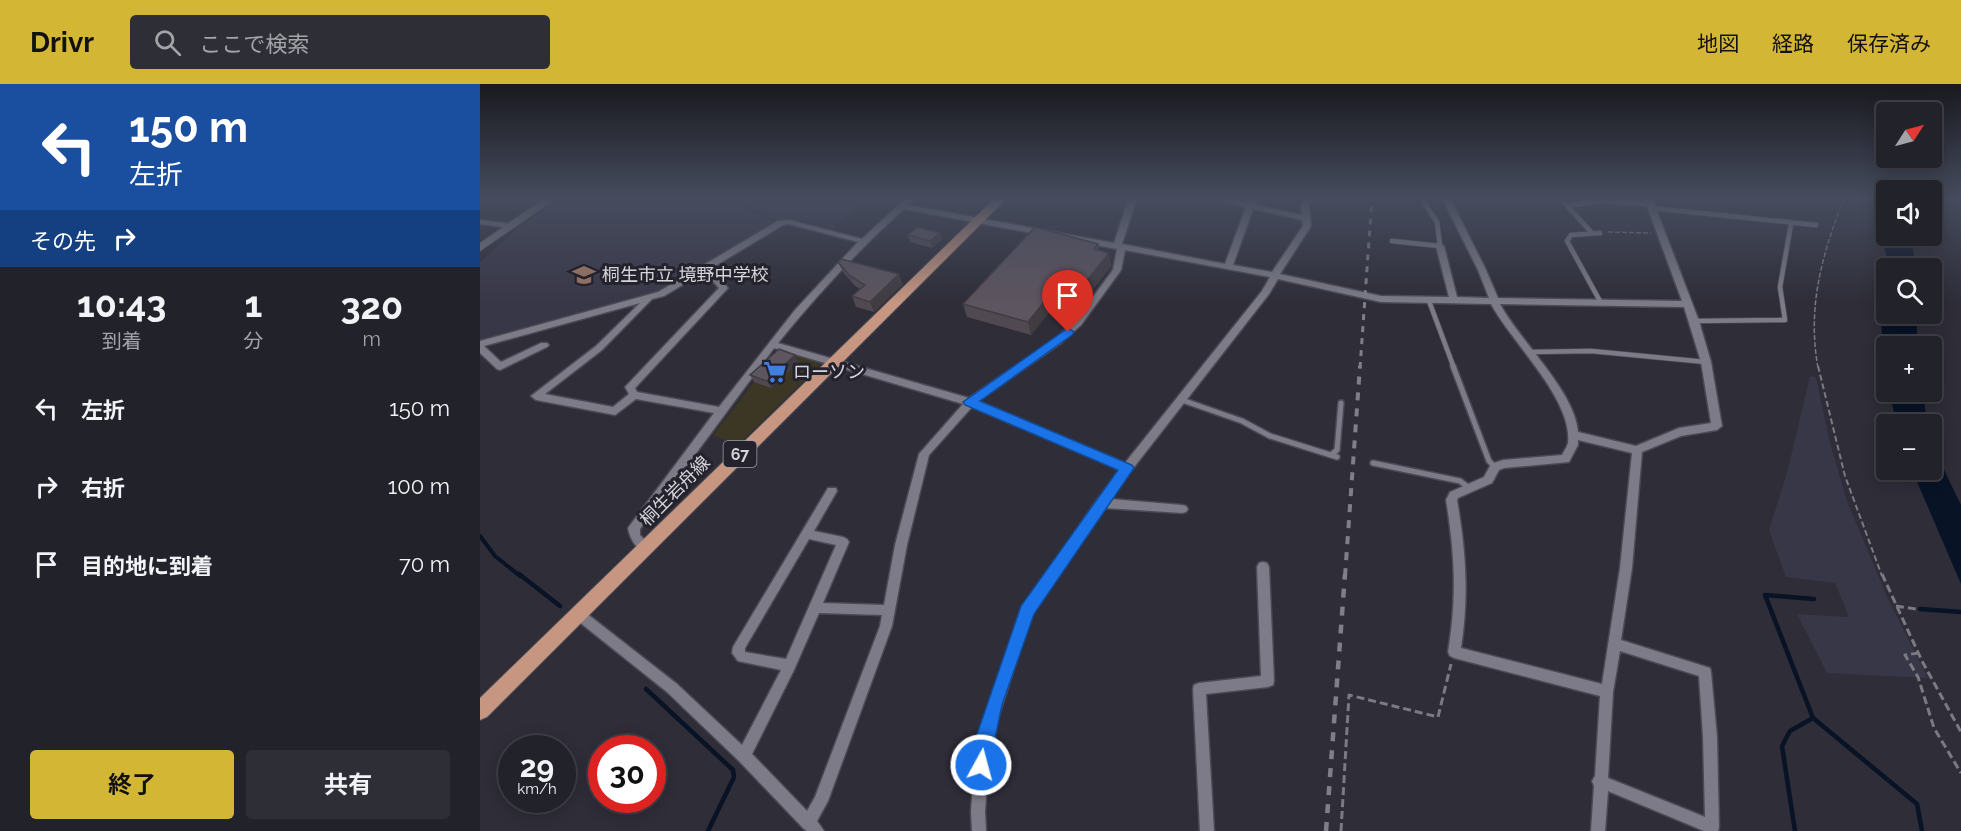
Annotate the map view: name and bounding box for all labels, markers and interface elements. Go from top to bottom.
search box [130,15,550,69]
text: Drivr [30,26,94,59]
icon: search [151,26,184,59]
text: ここで検索 [199,31,309,57]
text: 地図 [1697,31,1739,56]
text: 経路 [1772,31,1814,56]
text: 保存済み [1847,31,1931,56]
north arrow [1876,102,1942,168]
map controls [1876,102,1942,480]
text: 150 m [129,103,248,152]
icon: left [30,108,108,186]
text: 左折 [129,159,183,190]
button: sound [1876,180,1942,246]
icon: right [108,222,141,255]
text: その先 [30,228,96,254]
button: search [1876,258,1942,324]
school or university icon: 桐生市立 境野中学校 [571,262,597,288]
place label: 桐生市立 境野中学校 [602,264,769,285]
pin [1042,270,1093,332]
icon: arrive [1051,279,1084,312]
text: 10:43 [77,283,166,325]
text: 1 [245,283,262,325]
text: 320 [340,285,403,327]
text: m [363,327,381,351]
text: 到着 [102,329,142,353]
text: 分 [243,329,263,353]
button: + [1876,336,1942,402]
supermarket icon: ローソン [762,359,788,385]
place label: ローソン [793,361,865,382]
icon: left [30,392,63,425]
text: 150 m [389,395,450,421]
text: 左折 [81,397,125,423]
button: − [1876,414,1942,480]
road number: 67 [724,441,756,467]
street label: 桐生岩舟線 [635,451,714,530]
icon: right [30,470,63,503]
text: 100 m [388,473,450,499]
text: 右折 [81,475,125,501]
icon: arrive [30,548,63,581]
text: 70 m [399,551,450,577]
text: 目的地に到着 [81,553,213,579]
position arrow [949,733,1013,797]
speed limit sign: 30 [588,735,666,813]
text: 29 [520,749,554,784]
button: 終了 [30,750,234,819]
button: 共有 [246,750,450,819]
text: km/h [517,780,557,798]

